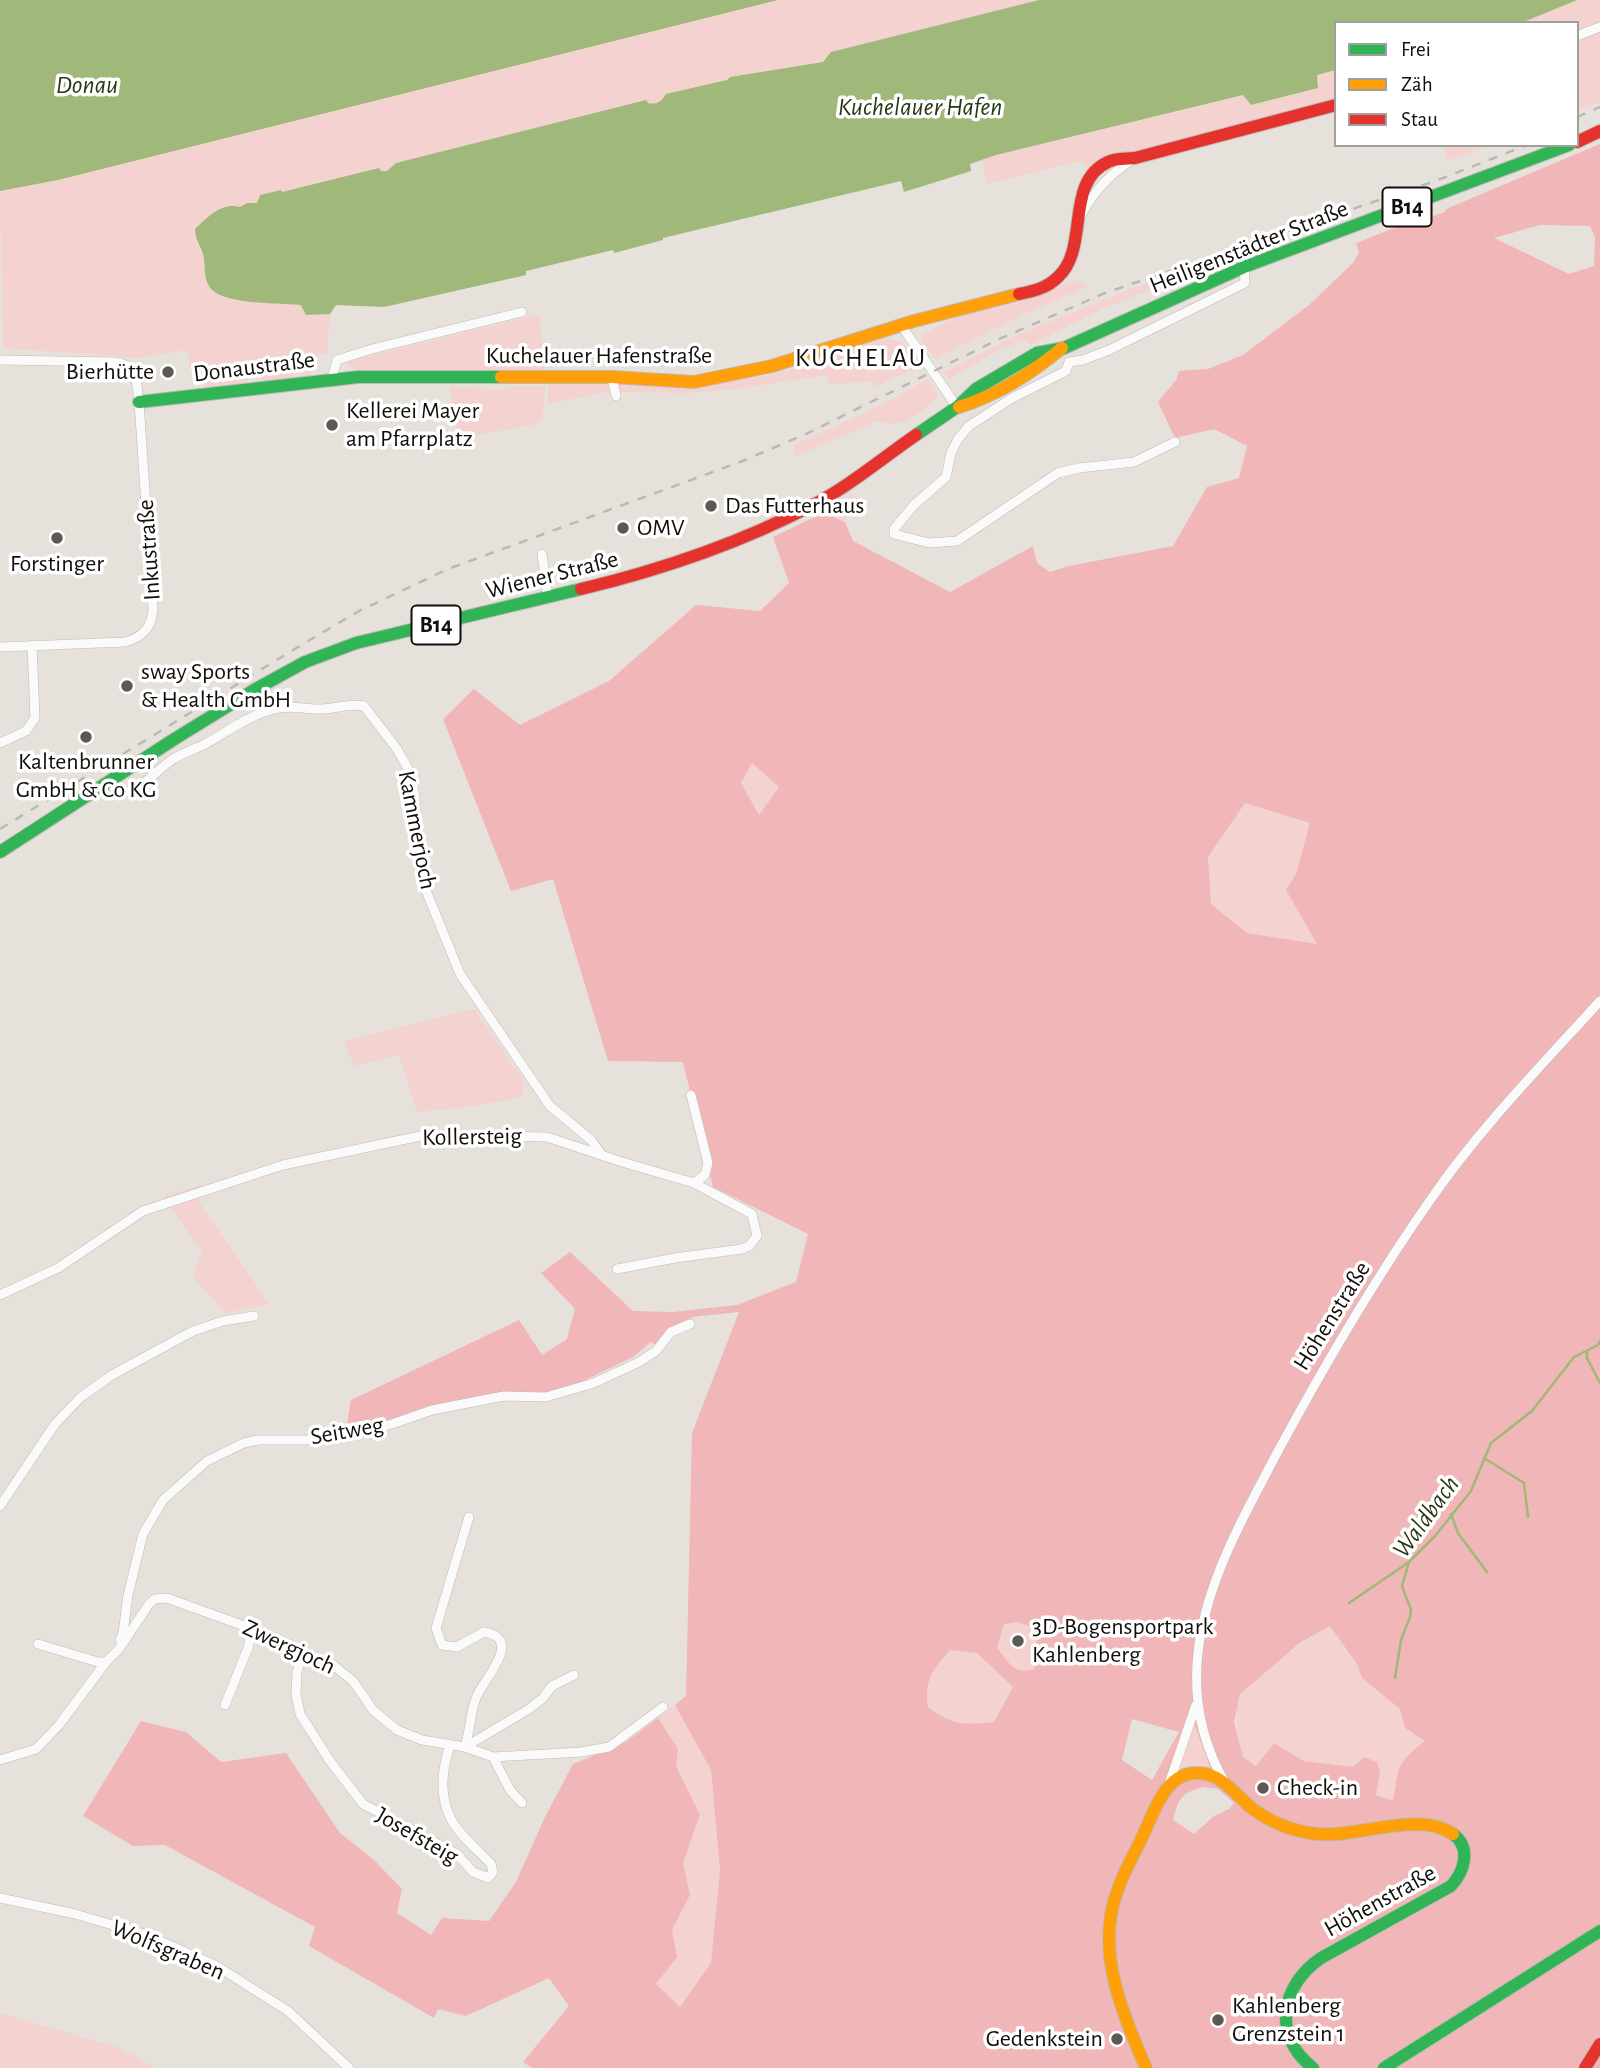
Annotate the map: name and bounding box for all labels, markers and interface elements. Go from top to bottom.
legend [1334,21,1579,147]
text: Frei [1401,39,1431,60]
water label: Donau [56,69,118,101]
text: Zäh [1401,74,1433,95]
water label: Kuchelauer Hafen [838,91,1002,123]
text: Stau [1401,109,1438,130]
road number: B14 [1382,188,1432,227]
street label: Heiligenstädter Straße [1145,194,1353,300]
street label: Kuchelauer Hafenstraße [486,342,712,370]
district label: KUCHELAU [796,342,926,374]
street label: Donaustraße [192,345,316,389]
place label: Bierhütte [66,358,154,386]
marker: Bierhütte [160,364,176,380]
place label: Kellerei Mayer am Pfarrplatz [346,397,479,453]
marker: Kellerei Mayer am Pfarrplatz [324,417,340,433]
place label: Das Futterhaus [725,492,864,520]
street label: Inkustraße [131,498,167,602]
marker: Das Futterhaus [703,498,719,514]
place label: OMV [637,514,684,542]
marker: OMV [615,520,631,536]
marker: Forstinger [49,530,65,546]
street label: Wiener Straße [483,545,621,605]
place label: Forstinger [10,550,104,578]
road number: B14 [412,606,460,645]
place label: sway Sports & Health GmbH [141,658,291,714]
marker: sway Sports & Health GmbH [119,678,135,694]
marker: Kaltenbrunner GmbH & Co KG [78,729,94,745]
place label: Kaltenbrunner GmbH & Co KG [16,748,156,804]
street label: Kammerjoch [391,768,443,892]
street label: Kollersteig [422,1122,522,1152]
street label: Höhenstraße [1287,1256,1377,1376]
street label: Seitweg [308,1410,386,1452]
water label: Waldbach [1386,1470,1466,1564]
street label: Zwergjoch [238,1613,340,1681]
place label: 3D-Bogensportpark Kahlenberg [1032,1613,1213,1669]
marker: 3D-Bogensportpark Kahlenberg [1010,1633,1026,1649]
place label: Check-in [1277,1774,1358,1802]
marker: Check-in [1255,1780,1271,1796]
street label: Josefsteig [371,1801,463,1871]
street label: Höhenstraße [1319,1859,1441,1943]
street label: Wolfsgraben [107,1913,229,1987]
place label: Kahlenberg Grenzstein 1 [1232,1992,1345,2048]
marker: Kahlenberg Grenzstein 1 [1210,2012,1226,2028]
place label: Gedenkstein [986,2025,1103,2053]
marker: Gedenkstein [1109,2031,1125,2047]

